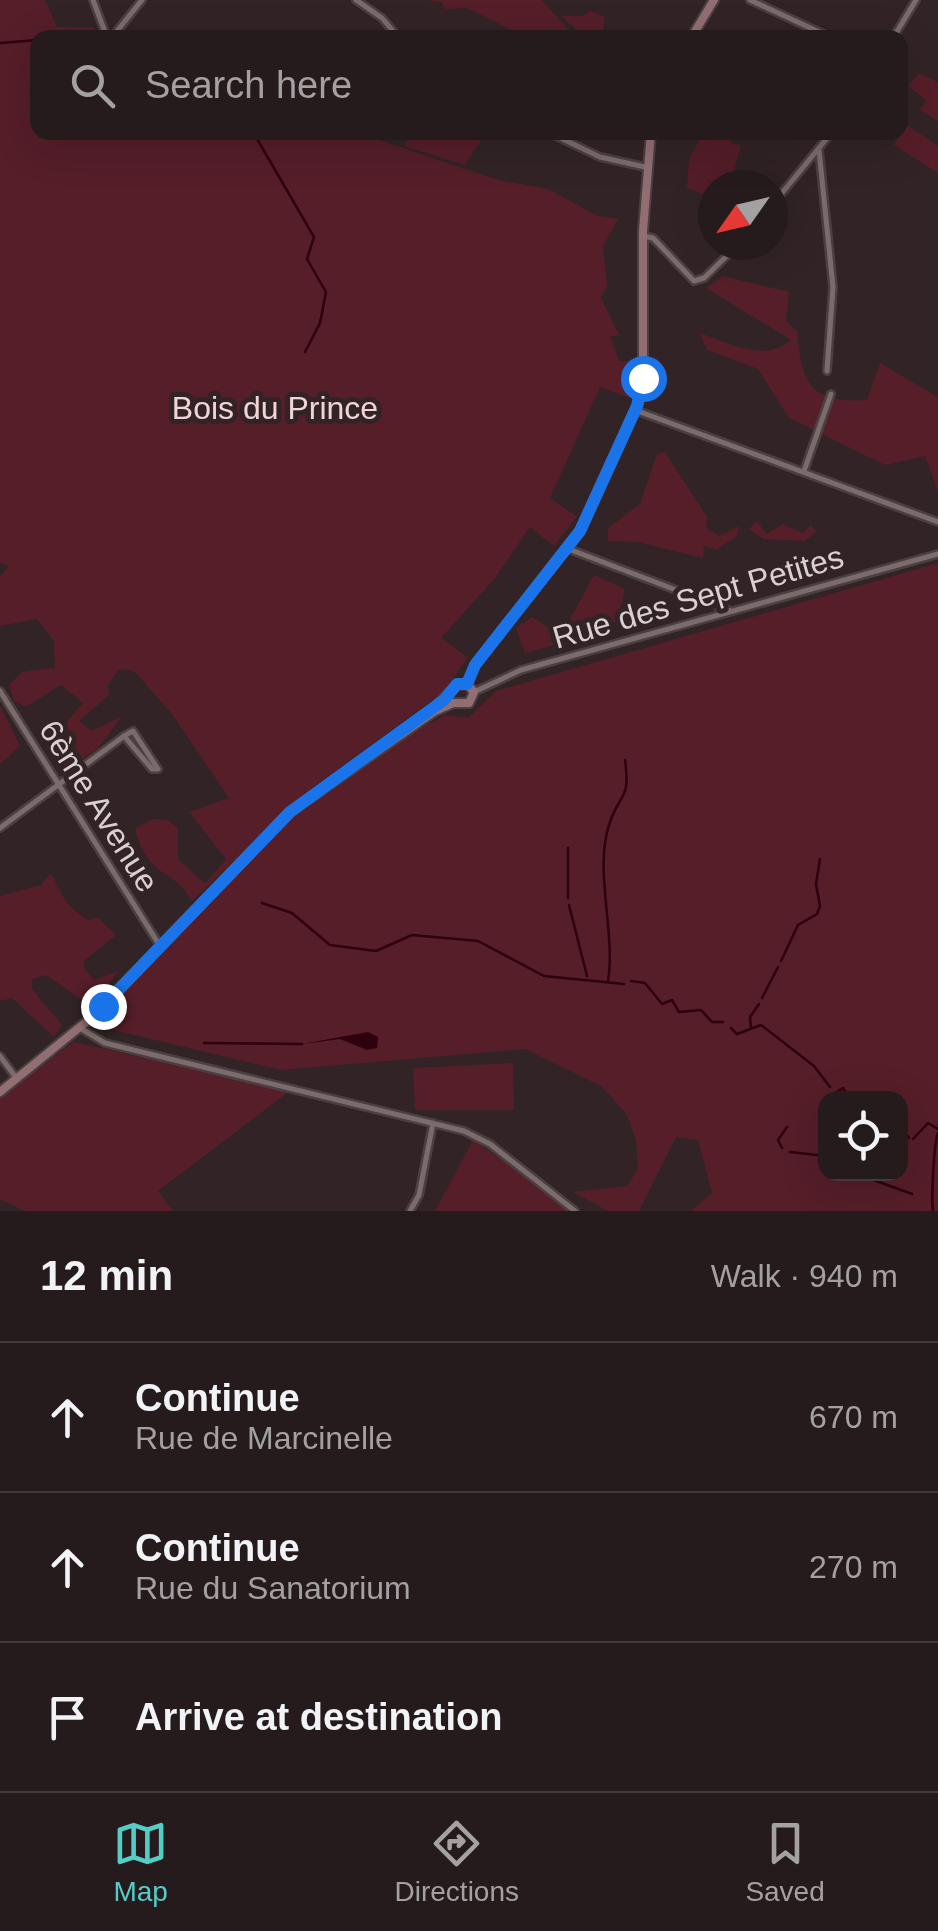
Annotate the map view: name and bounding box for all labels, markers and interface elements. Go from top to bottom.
search box [30,30,908,140]
icon: search [65,58,120,113]
text: Search here [145,64,352,106]
north arrow [698,170,788,260]
route start [621,356,667,402]
park label: Bois du Prince [172,390,378,426]
street label: Rue des Sept Petites [549,538,847,656]
street label: 6ème Avenue [32,714,166,898]
route end [81,984,127,1030]
map controls [818,1091,908,1181]
button: locate [818,1091,908,1181]
text: 12 min [40,1252,173,1299]
text: Walk · 940 m [711,1258,898,1294]
text: Continue [135,1377,300,1419]
icon: ahead [40,1390,95,1445]
text: 670 m [809,1399,898,1435]
text: Rue de Marcinelle [135,1420,393,1456]
text: Continue [135,1527,300,1569]
icon: ahead [40,1540,95,1595]
text: 270 m [809,1549,898,1585]
text: Rue du Sanatorium [135,1570,411,1606]
icon: arrive [40,1690,95,1745]
text: Arrive at destination [135,1696,502,1738]
tab: Map [113,1816,168,1908]
tab: Directions [395,1816,519,1908]
tab: Saved [745,1816,825,1908]

